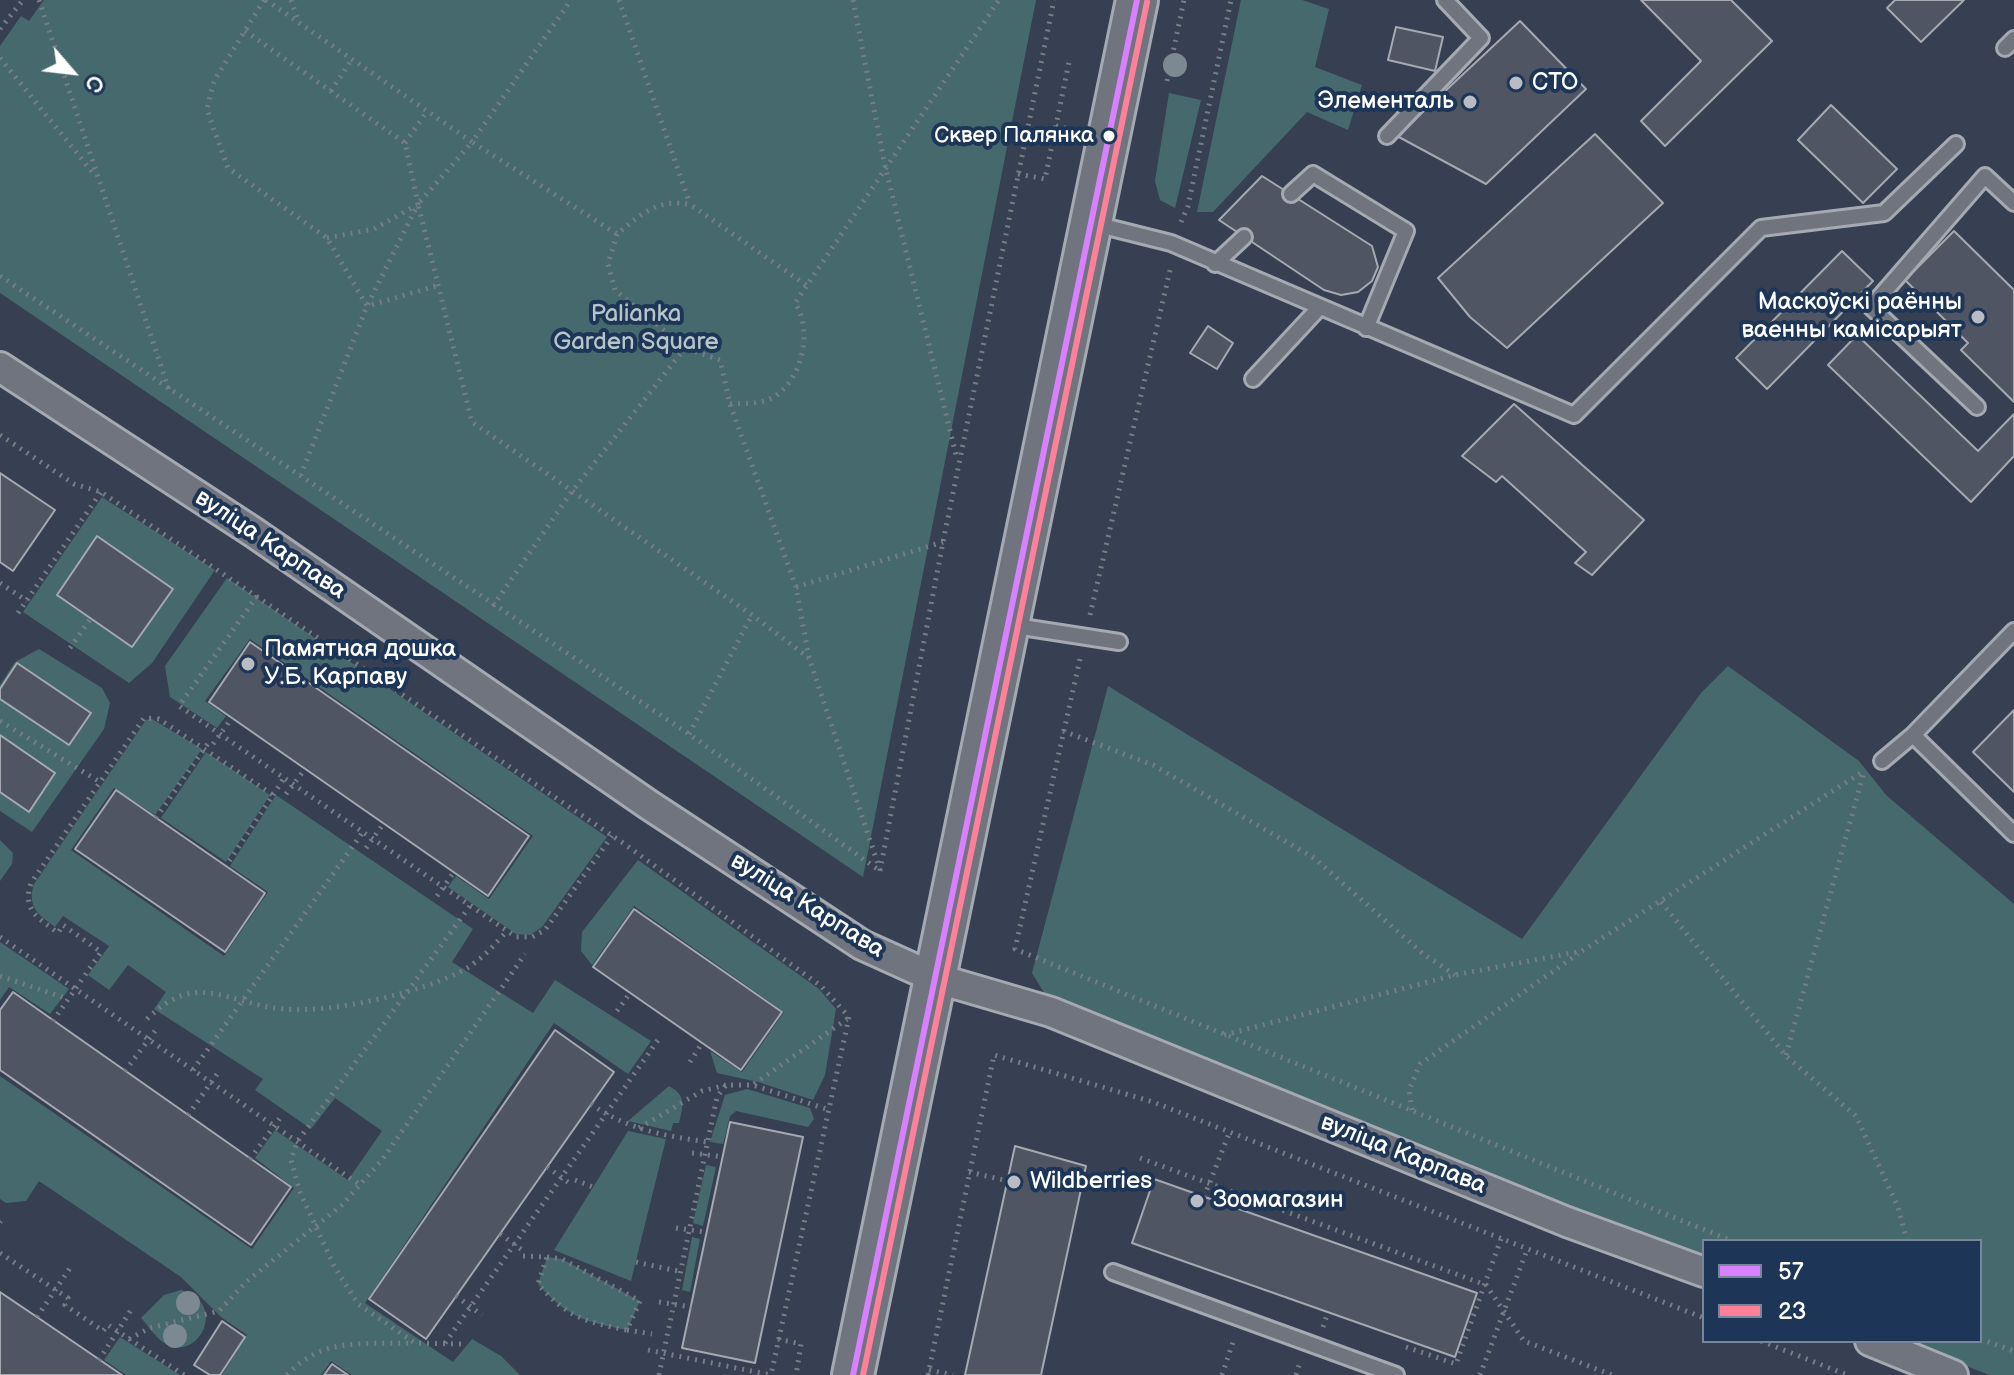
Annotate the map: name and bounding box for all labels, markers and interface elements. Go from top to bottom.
north arrow [32,32,112,112]
place label: СТО [1532,69,1578,97]
text: С [78,70,109,97]
marker: СТО [1507,74,1525,92]
place label: Элементаль [1318,88,1454,116]
marker: Элементаль [1461,93,1479,111]
place label: Сквер Палянка [934,123,1094,149]
marker: Сквер Палянка [1101,128,1117,144]
place label: Маскоўскі раённы ваенны камісарыят [1741,289,1962,345]
park label: Palianka Garden Square [553,301,719,357]
marker: Маскоўскі раённы ваенны камісарыят [1969,308,1987,326]
street label: вуліца Карпава [189,484,351,606]
place label: Памятная дошка У.Б. Карпаву [264,636,456,692]
marker: Памятная дошка У.Б. Карпаву [239,655,257,673]
street label: вуліца Карпава [725,847,889,965]
street label: вуліца Карпава [1316,1109,1490,1201]
place label: Wildberries [1030,1168,1152,1196]
marker: Wildberries [1005,1173,1023,1191]
place label: Зоомагазин [1213,1187,1344,1215]
marker: Зоомагазин [1188,1192,1206,1210]
legend [1702,1239,1982,1343]
text: 57 [1778,1257,1804,1286]
text: 23 [1778,1297,1806,1326]

